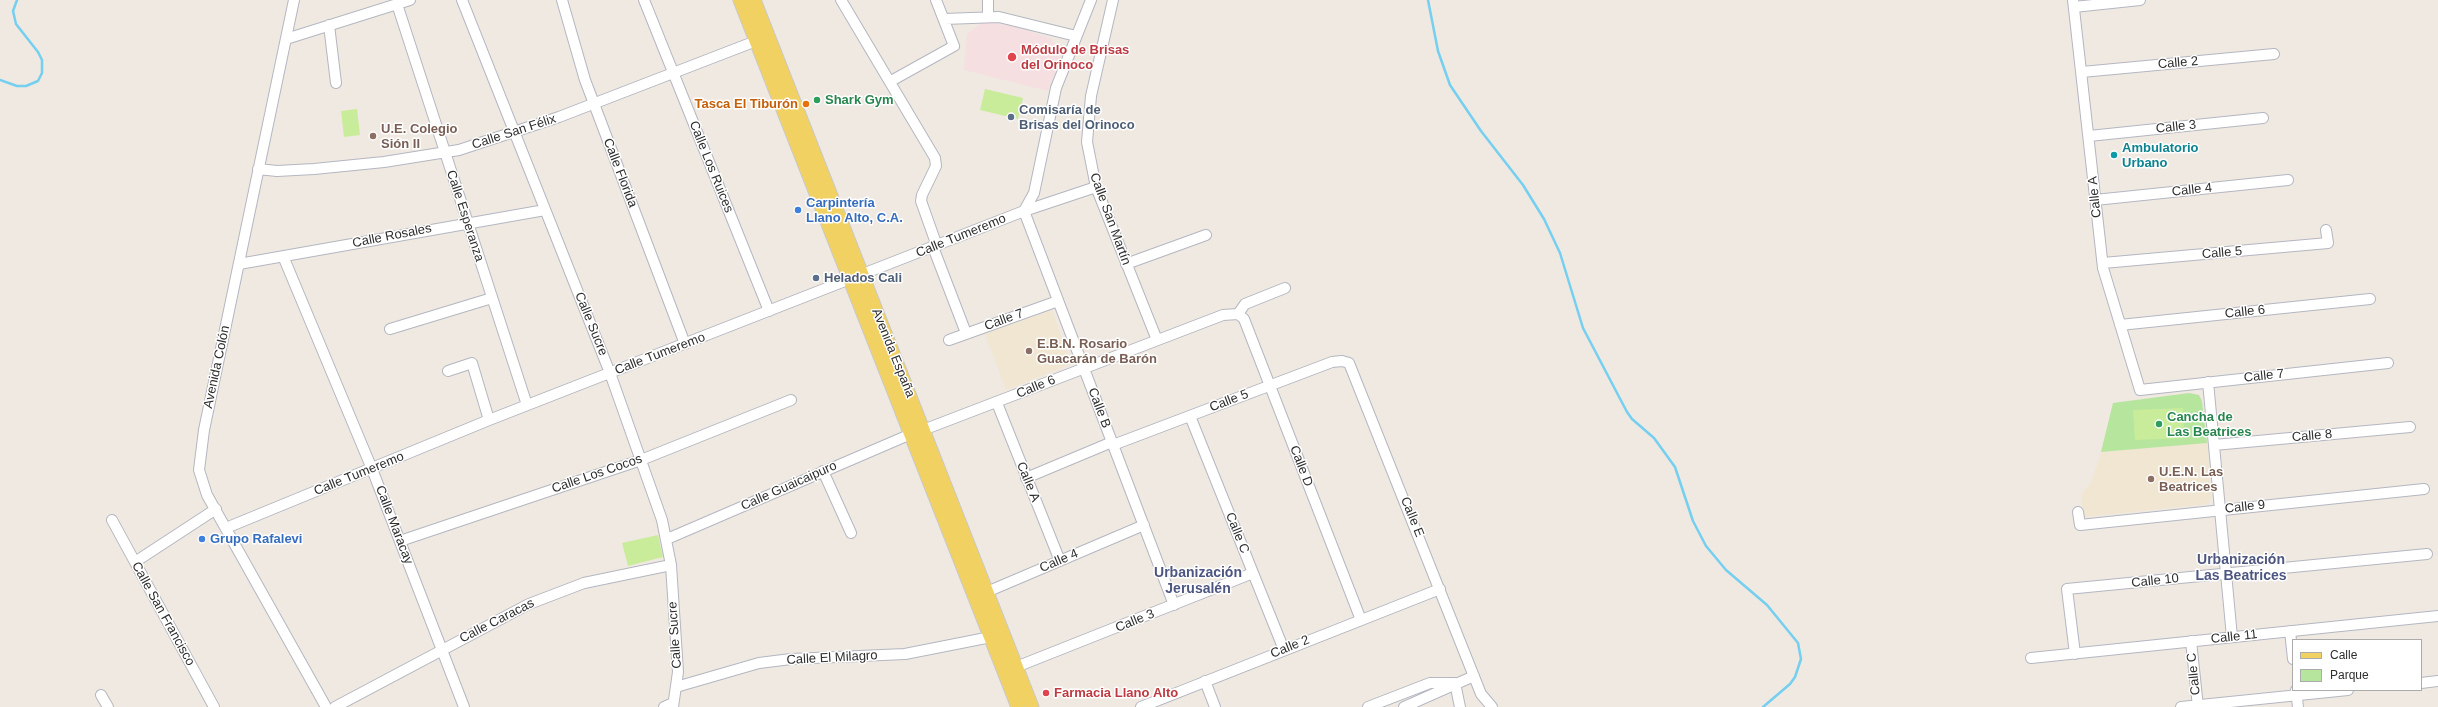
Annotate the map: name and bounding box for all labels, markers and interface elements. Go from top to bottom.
place label: Módulo de Brisas del Orinoco [1021,42,1129,73]
marker: Módulo de Brisas del Orinoco [1006,51,1018,63]
street label: Calle 2 [2157,53,2199,73]
place label: Shark Gym [825,92,894,108]
marker: Shark Gym [812,95,822,105]
place label: Tasca El Tiburón [694,96,798,112]
marker: Tasca El Tiburón [801,99,811,109]
place label: Comisaría de Brisas del Orinoco [1019,102,1135,133]
street label: Calle San Félix [470,111,558,153]
marker: Comisaría de Brisas del Orinoco [1006,112,1016,122]
street label: Calle 3 [2155,117,2197,137]
street label: Calle Los Ruices [685,119,737,215]
place label: U.E. Colegio Sión II [381,121,458,152]
marker: U.E. Colegio Sión II [368,131,378,141]
street label: Calle Florida [600,136,640,210]
place label: Ambulatorio Urbano [2122,140,2199,171]
marker: Ambulatorio Urbano [2109,150,2119,160]
street label: Calle Esperanza [443,168,487,264]
street label: Calle San Martín [1086,171,1134,267]
street label: Calle A [2085,175,2105,219]
street label: Calle 4 [2171,180,2213,200]
place label: Carpintería Llano Alto, C.A. [806,195,903,226]
marker: Carpintería Llano Alto, C.A. [793,205,803,215]
street label: Calle Tumeremo [914,211,1008,261]
street label: Calle Rosales [351,221,433,251]
street label: Calle 5 [2201,243,2243,263]
place label: Helados Cali [824,270,902,286]
marker: Helados Cali [811,273,821,283]
street label: Calle Sucre [571,290,611,358]
street label: Calle 6 [2224,302,2266,322]
street label: Avenida España [868,306,918,400]
street label: Calle 7 [982,306,1026,334]
street label: Avenida Colón [201,324,233,410]
street label: Calle Tumeremo [613,330,707,378]
place label: E.B.N. Rosario Guacarán de Barón [1037,336,1157,367]
marker: E.B.N. Rosario Guacarán de Barón [1024,346,1034,356]
street label: Calle 7 [2243,366,2285,386]
street label: Calle 6 [1014,372,1058,402]
street label: Calle B [1084,386,1114,430]
street label: Calle 5 [1207,386,1251,416]
place label: Cancha de Las Beatrices [2167,409,2252,440]
marker: Cancha de Las Beatrices [2154,419,2164,429]
street label: Calle 8 [2291,426,2333,446]
street label: Calle D [1286,443,1316,489]
street label: Calle Tumeremo [312,449,406,499]
street label: Calle Los Cocos [550,451,644,497]
street label: Calle Guaicaipuro [739,458,839,514]
street label: Calle A [1013,460,1043,504]
place label: U.E.N. Las Beatrices [2159,464,2223,495]
marker: U.E.N. Las Beatrices [2146,474,2156,484]
street label: Calle Maracay [372,483,416,567]
street label: Calle E [1397,495,1427,539]
street label: Calle 9 [2224,497,2266,517]
street label: Calle C [1222,510,1252,556]
place label: Grupo Rafalevi [210,531,302,547]
marker: Grupo Rafalevi [197,534,207,544]
street label: Calle 4 [1037,546,1081,576]
district label: Urbanización Las Beatrices [2195,552,2287,584]
street label: Calle San Francisco [128,559,198,669]
district label: Urbanización Jerusalén [1154,565,1242,598]
street label: Calle 10 [2130,571,2180,591]
street label: Calle Caracas [457,596,537,646]
street label: Calle Sucre [665,601,685,669]
street label: Calle 3 [1113,606,1157,636]
street label: Calle 11 [2210,627,2258,647]
street label: Calle 2 [1268,632,1312,662]
legend [2292,639,2422,691]
street label: Calle El Milagro [786,648,878,668]
text: Calle [2330,648,2357,662]
street label: Calle C [2184,652,2204,696]
text: Parque [2330,668,2369,682]
place label: Farmacia Llano Alto [1054,685,1178,701]
marker: Farmacia Llano Alto [1041,688,1051,698]

